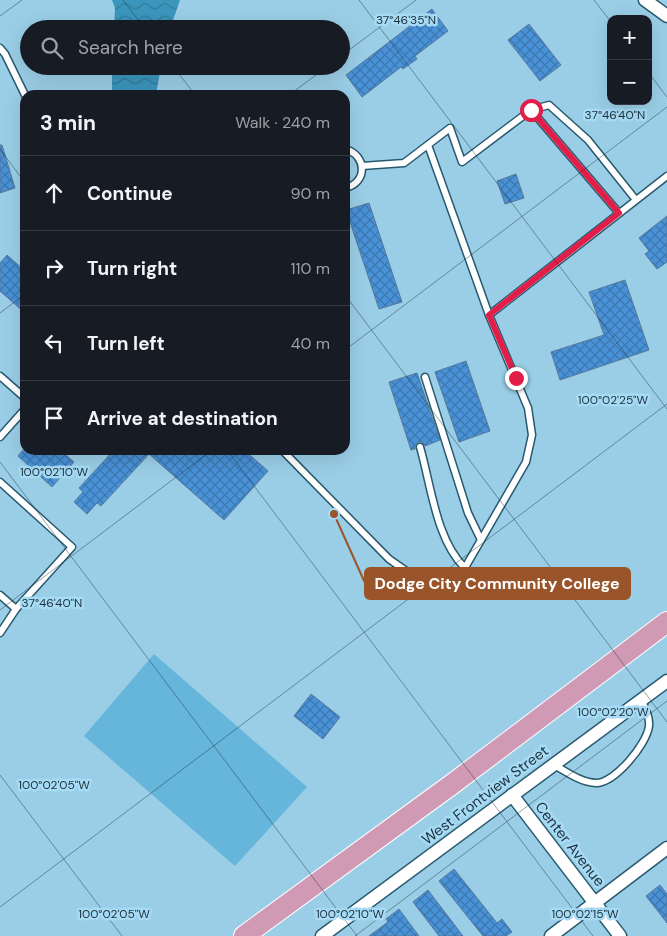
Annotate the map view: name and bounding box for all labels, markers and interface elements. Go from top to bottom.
text: 37°46'35"N [376,12,436,28]
map controls [607,15,652,105]
button: + [607,15,652,60]
search box [20,20,350,75]
icon: search [38,34,66,62]
text: Search here [78,35,183,60]
button: − [607,60,652,105]
route start [520,99,543,122]
text: 37°46'40"N [585,107,645,123]
text: 3 min [40,109,96,137]
text: Walk · 240 m [235,112,330,133]
icon: ahead [40,179,68,207]
text: Continue [87,181,173,206]
text: 90 m [290,183,330,204]
icon: right [40,254,68,282]
text: Turn right [87,256,177,281]
text: 110 m [291,258,330,279]
icon: left [40,329,68,357]
text: Turn left [87,331,165,356]
text: 40 m [291,333,330,354]
route end [505,367,528,390]
text: 100°02'25"W [578,392,649,408]
icon: arrive [40,404,68,432]
text: Arrive at destination [87,406,278,431]
text: 100°02'10"W [20,464,89,480]
callout: Dodge City Community College [365,568,630,599]
text: Dodge City Community College [374,573,620,594]
text: 37°46'40"N [22,595,82,611]
text: 100°02'20"W [577,704,649,720]
street label: West Frontview Street [418,741,552,849]
text: 100°02'05"W [18,777,90,793]
street label: Center Avenue [531,797,609,891]
text: 100°02'05"W [78,906,150,922]
text: 100°02'10"W [316,906,385,922]
text: 100°02'15"W [551,906,619,922]

